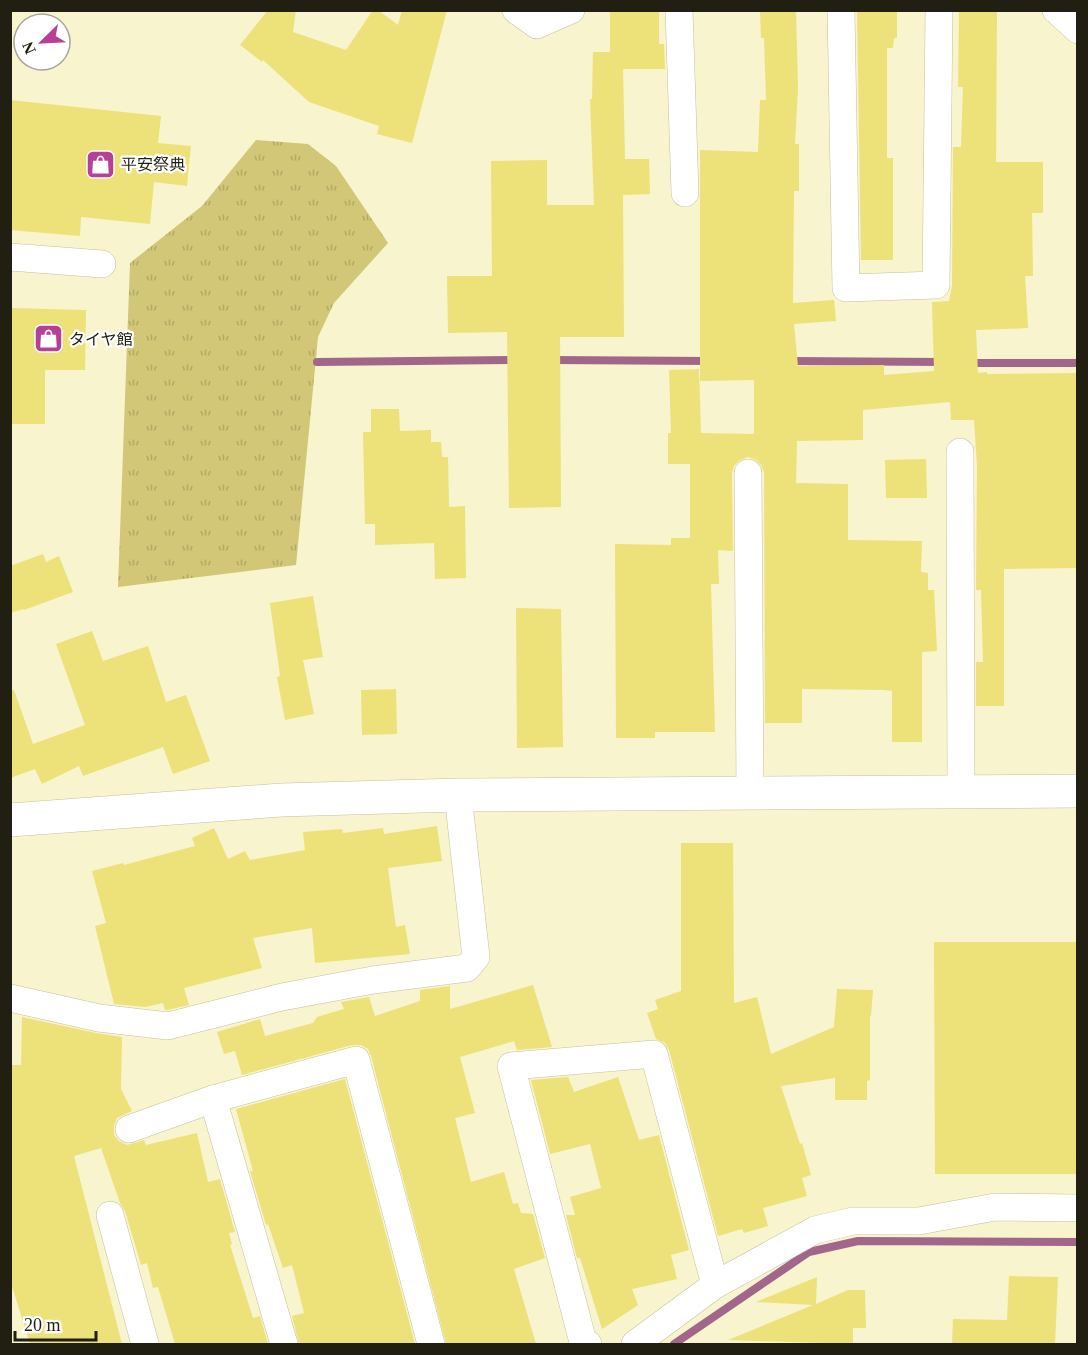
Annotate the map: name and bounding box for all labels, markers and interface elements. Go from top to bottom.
north arrow [12,12,72,72]
text: N [18,39,39,57]
shop icon: 平安祭典 [84,148,116,180]
place label: 平安祭典 [121,155,185,173]
shop icon: タイヤ館 [32,323,64,355]
place label: タイヤ館 [69,331,133,348]
scale bar [15,1304,96,1342]
text: 20 m [24,1315,61,1335]

